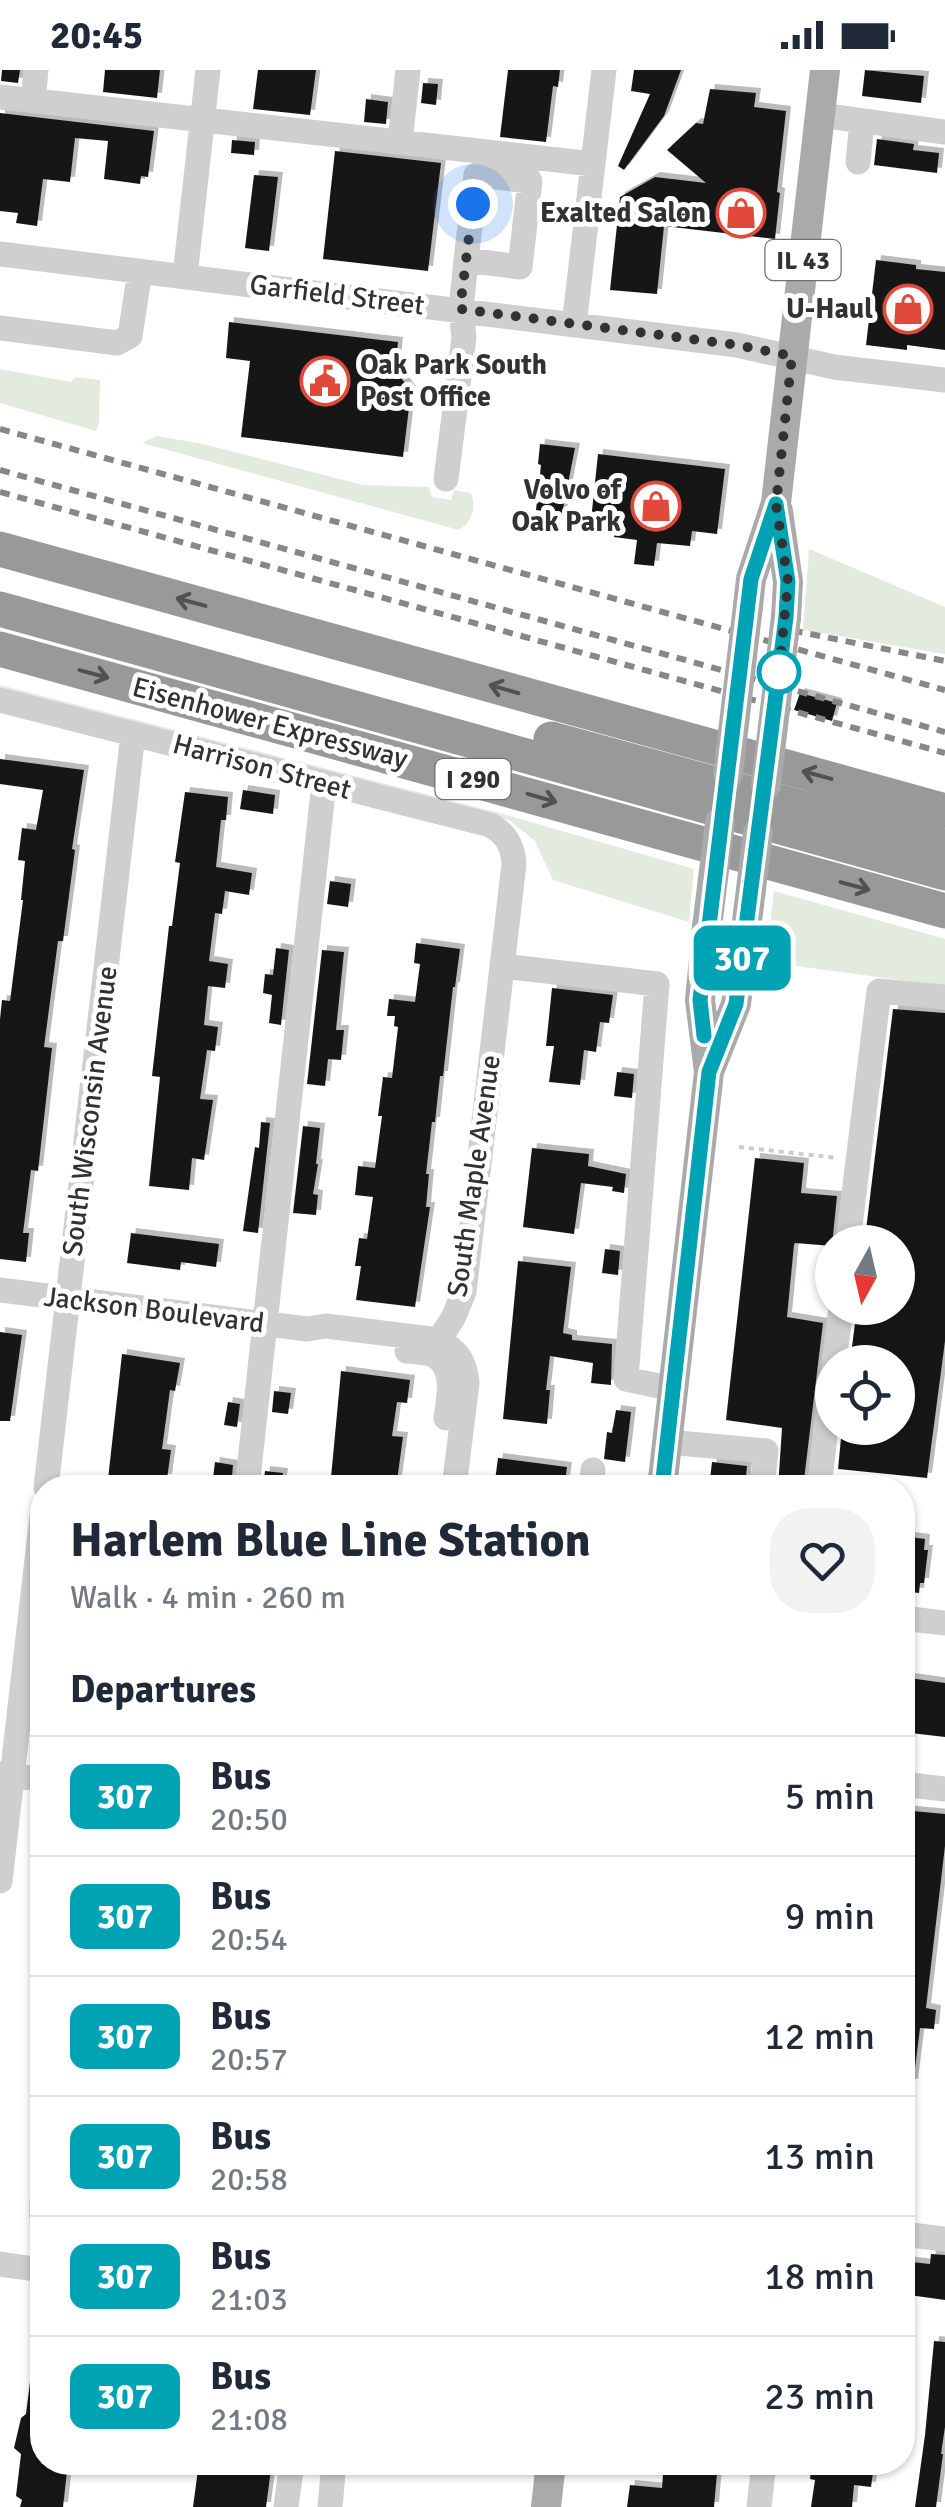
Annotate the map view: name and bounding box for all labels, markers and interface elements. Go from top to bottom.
text: 20:45 [50,12,143,59]
your location [448,179,498,229]
shop icon: Exalted Salon [715,187,767,239]
place label: Exalted Salon [540,196,706,230]
road number: IL 43 [766,240,840,280]
street label: Garfield Street [248,267,426,323]
shop icon: U-Haul [882,283,934,335]
place label: U-Haul [786,292,873,326]
place label: Oak Park South Post Office [360,348,547,414]
public building icon: Oak Park South Post Office [299,355,351,407]
place label: Volvo of Oak Park [511,473,623,539]
shop icon: Volvo of Oak Park [630,480,682,532]
one-way arrow [176,591,207,610]
unlabelled marker [758,651,800,693]
one-way arrow [78,666,109,685]
street label: Eisenhower Expressway [129,670,411,776]
one-way arrow [489,678,520,697]
street label: Harrison Street [169,727,355,807]
road number: I 290 [436,759,510,799]
one-way arrow [802,765,833,784]
one-way arrow [526,790,557,809]
one-way arrow [839,878,870,896]
line badge: 307 [684,926,800,990]
text: 307 [714,937,770,980]
street label: South Wisconsin Avenue [55,964,125,1258]
street label: South Maple Avenue [440,1053,508,1299]
north arrow [815,1225,915,1325]
map controls [815,1225,915,1445]
street label: Jackson Boulevard [42,1280,266,1340]
button: locate [815,1345,915,1445]
button: heart [770,1508,875,1613]
text: Harlem Blue Line Station [70,1511,591,1570]
text: Walk · 4 min · 260 m [70,1578,346,1617]
text: Departures [70,1666,256,1713]
text: Bus [210,1753,271,1800]
text: 5 min [785,1773,875,1820]
text: 307 [97,1775,153,1818]
text: 20:50 [210,1800,288,1839]
text: Bus [210,1873,271,1920]
text: 9 min [785,1893,875,1940]
text: 307 [97,1895,153,1938]
text: 20:54 [210,1920,288,1959]
text: Bus [210,1993,271,2040]
text: 12 min [764,2013,875,2060]
text: 307 [97,2015,153,2058]
text: 20:57 [210,2040,288,2079]
text: Bus [210,2113,271,2160]
text: 13 min [764,2133,875,2180]
text: 307 [97,2135,153,2178]
text: 20:58 [210,2160,288,2199]
text: Bus [210,2233,271,2280]
text: 18 min [764,2253,875,2300]
text: 307 [97,2255,153,2298]
text: 21:03 [210,2280,288,2319]
text: Bus [210,2353,271,2400]
text: 23 min [764,2373,875,2420]
text: 307 [97,2375,153,2418]
text: 21:08 [210,2400,288,2439]

